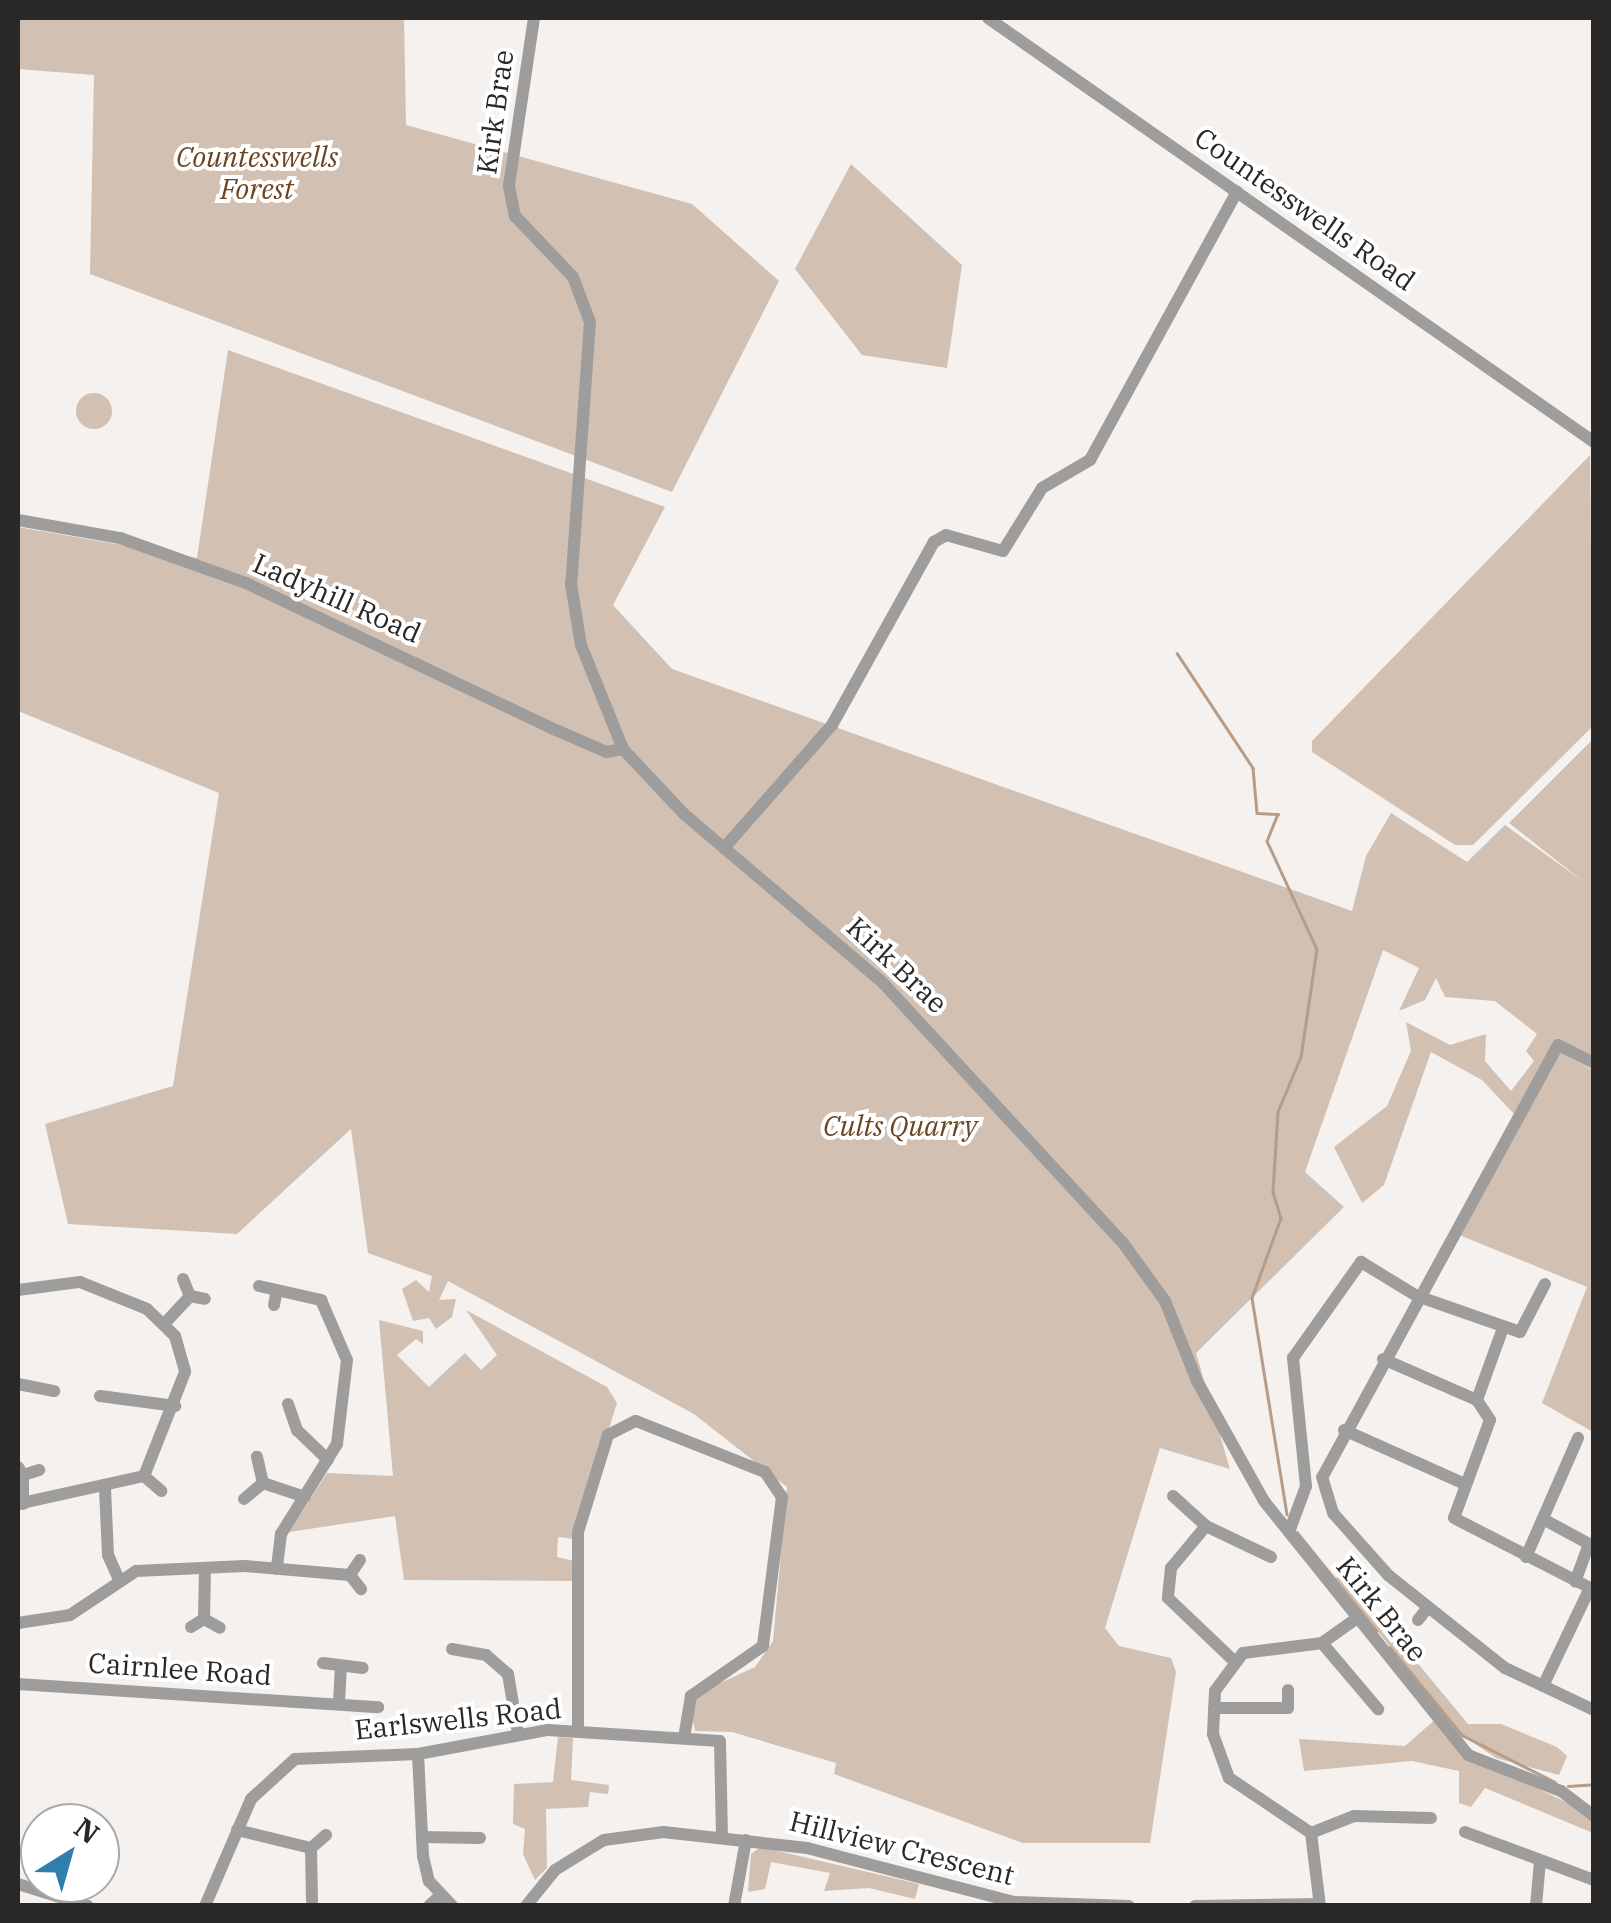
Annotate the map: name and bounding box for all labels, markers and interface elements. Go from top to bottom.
street label: Kirk Brae [470,48,520,176]
street label: Countesswells Road [1188,120,1422,298]
park label: Countesswells Forest [176,140,338,206]
street label: Ladyhill Road [248,546,426,650]
street label: Kirk Brae [840,910,954,1020]
park label: Cults Quarry [823,1109,977,1143]
street label: Kirk Brae [1330,1550,1434,1668]
street label: Cairnlee Road [87,1646,273,1692]
street label: Earlswells Road [353,1691,563,1747]
north arrow [20,1803,120,1903]
street label: Hillview Crescent [786,1804,1018,1892]
text: N [67,1809,107,1852]

